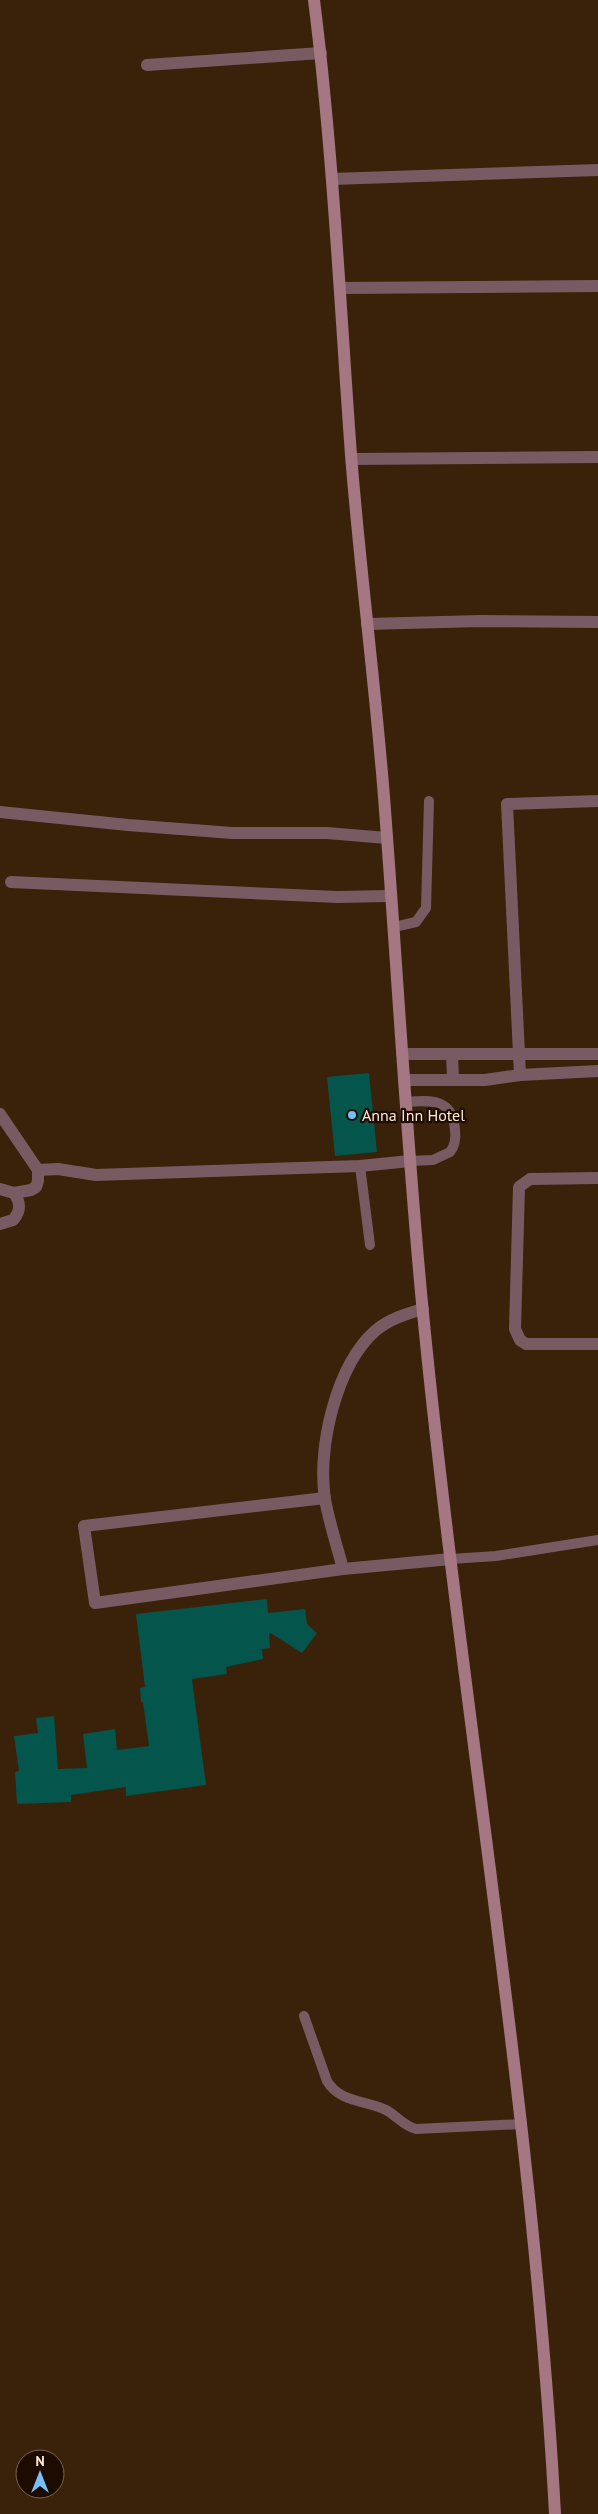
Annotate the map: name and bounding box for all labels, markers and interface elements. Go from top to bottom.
place label: Anna Inn Hotel [362,1105,465,1125]
marker: Anna Inn Hotel [346,1109,358,1121]
north arrow [15,2449,65,2499]
text: N [35,2452,45,2470]

